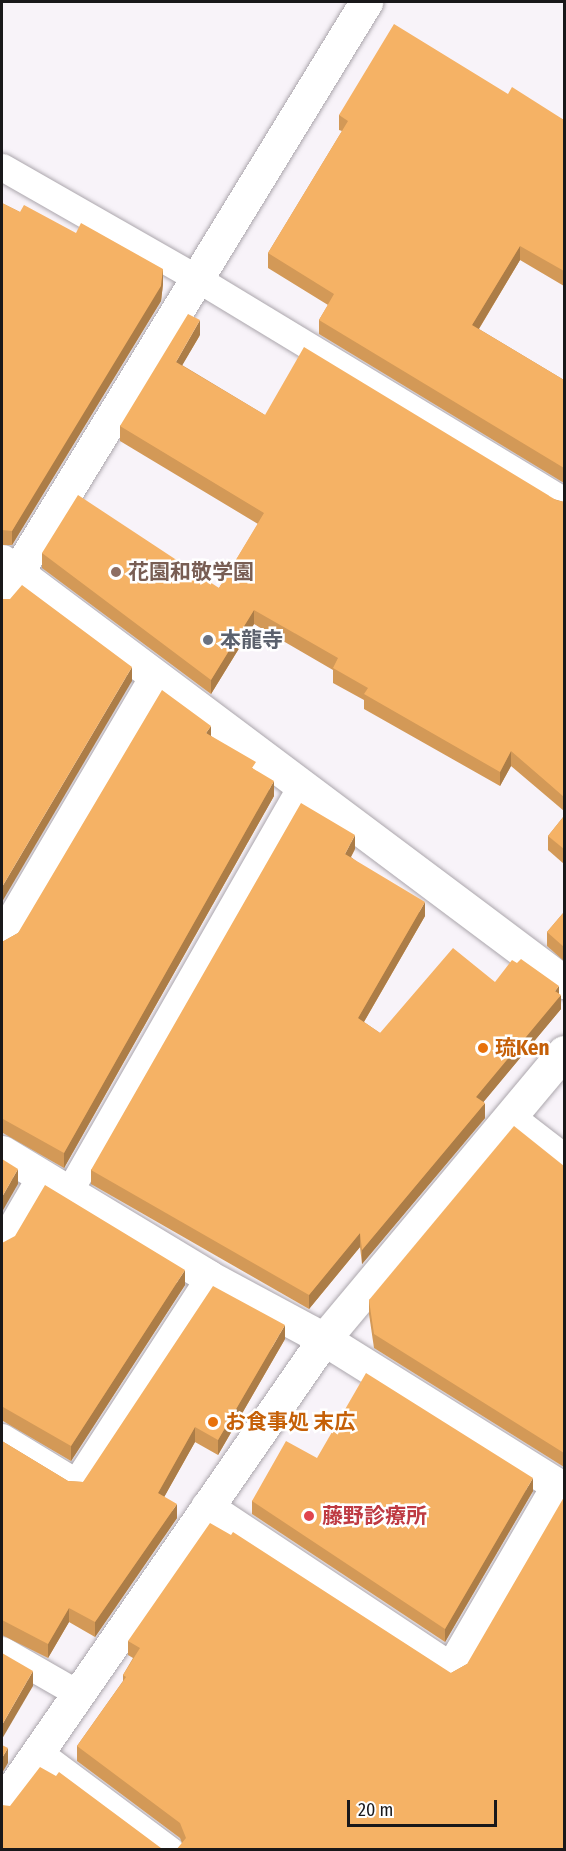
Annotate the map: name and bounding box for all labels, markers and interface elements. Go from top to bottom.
place label: 花園和敬学園 [128,559,254,585]
marker: 花園和敬学園 [109,565,123,579]
place label: 本龍寺 [220,627,283,653]
marker: 本龍寺 [201,633,215,647]
place label: 琉Ken [495,1035,549,1061]
marker: 琉Ken [476,1041,490,1055]
place label: お食事処 末広 [225,1409,355,1435]
marker: お食事処 末広 [206,1415,220,1429]
place label: 藤野診療所 [322,1503,427,1529]
marker: 藤野診療所 [300,1507,318,1525]
scale bar [350,1788,500,1826]
text: 20 m [358,1799,393,1821]

